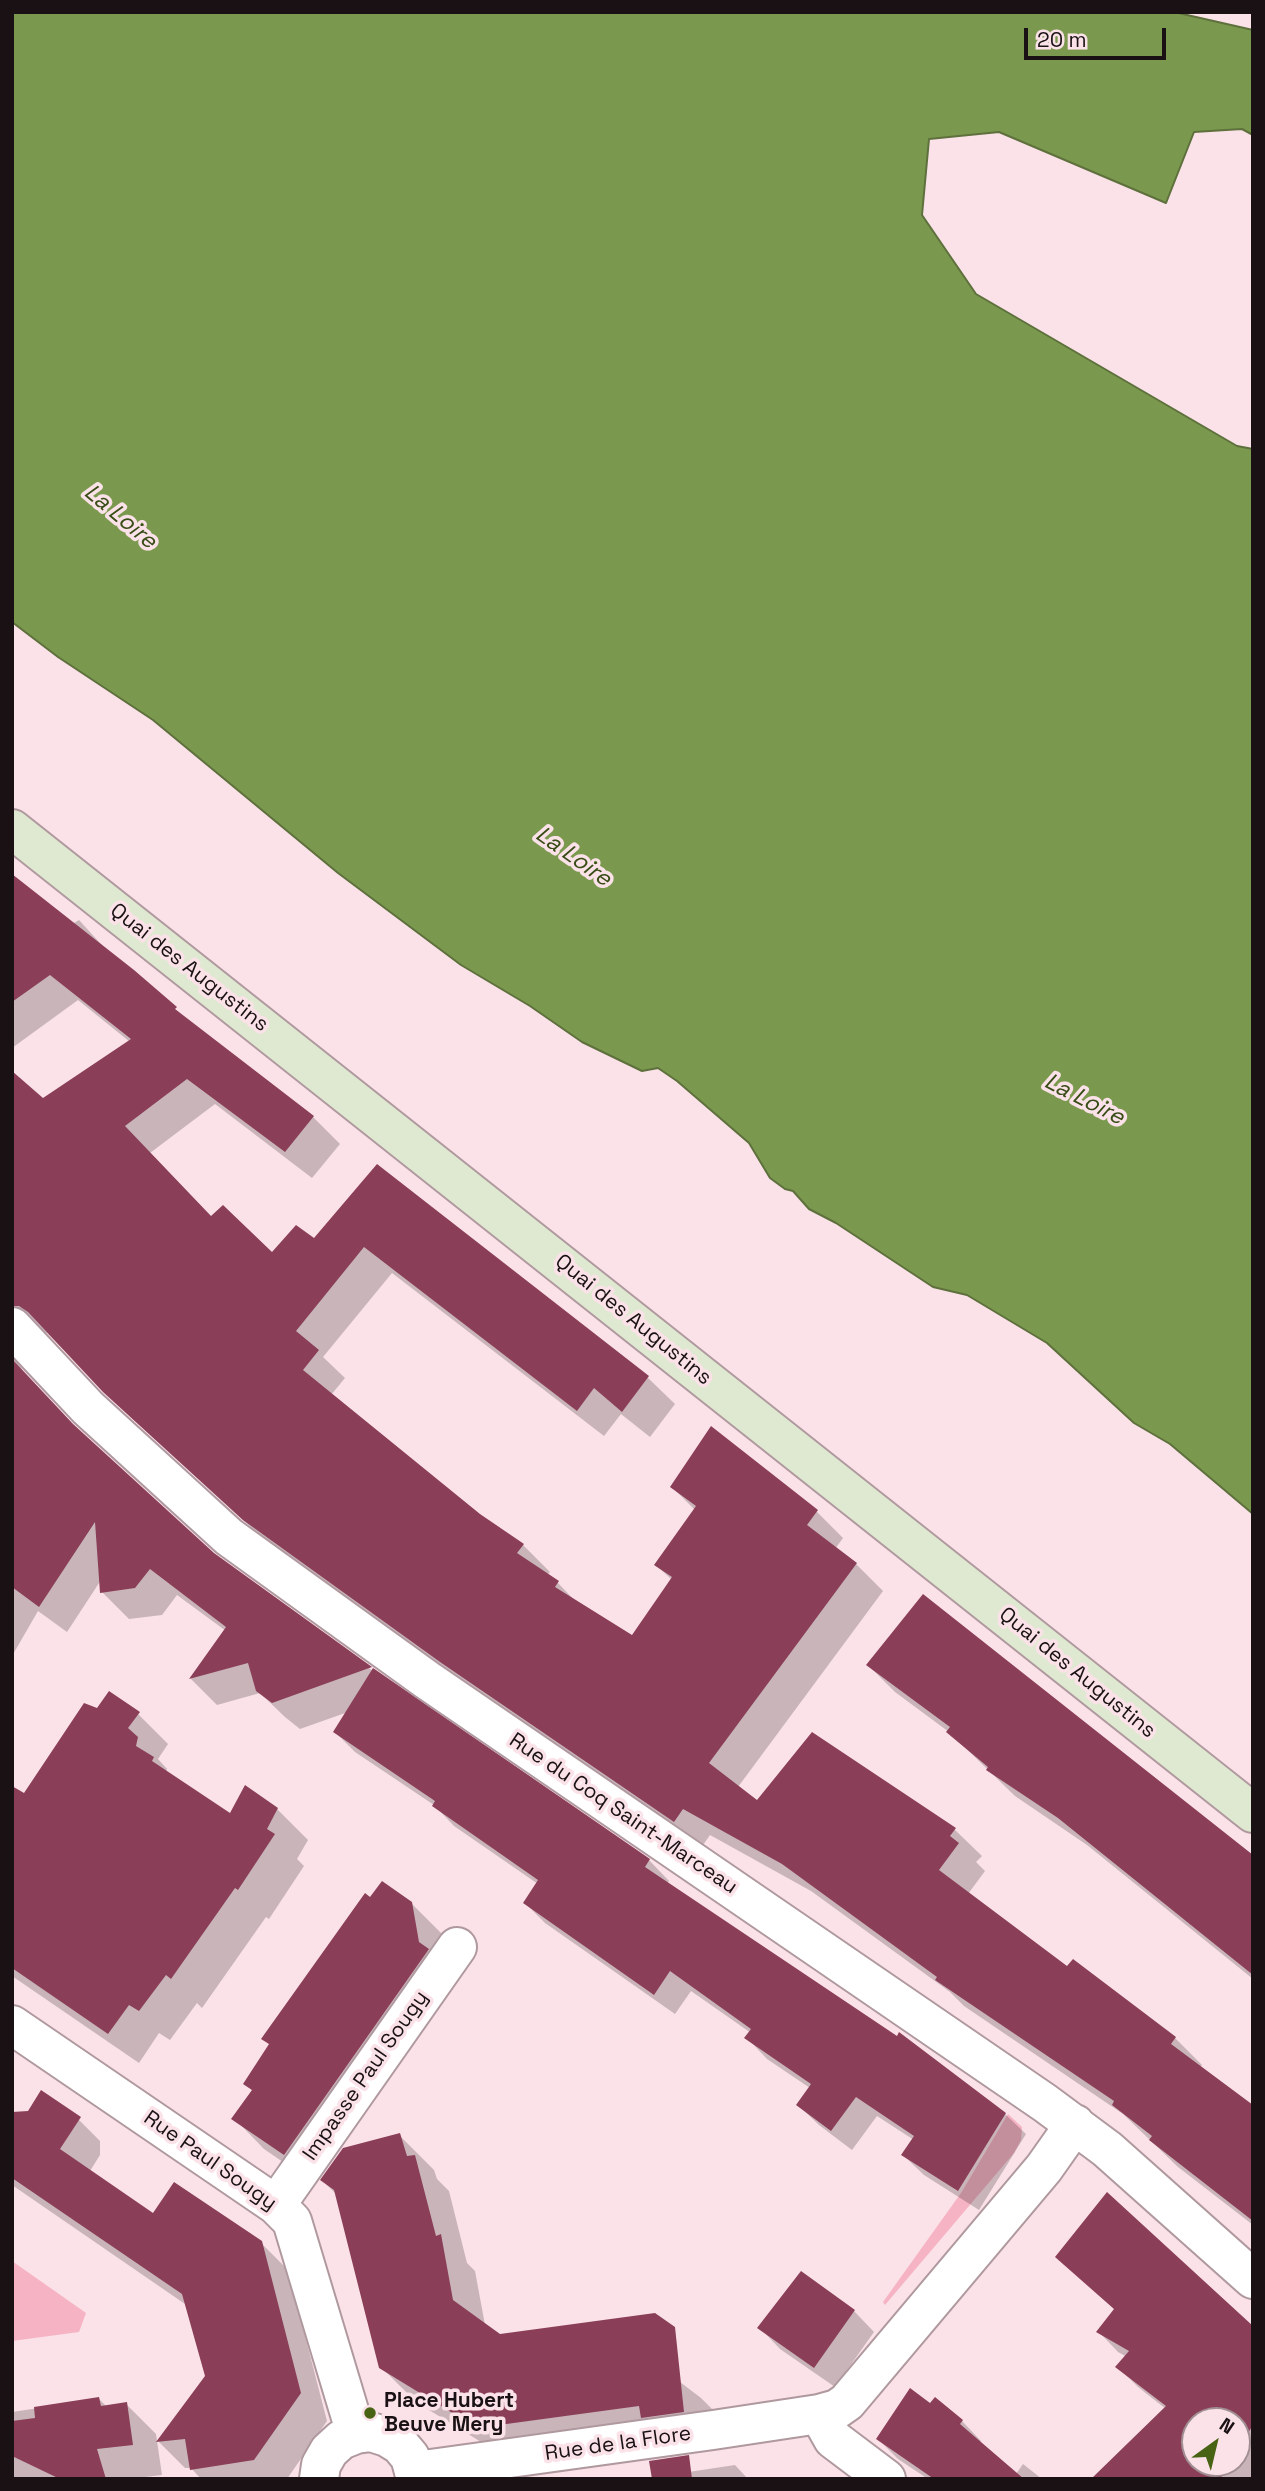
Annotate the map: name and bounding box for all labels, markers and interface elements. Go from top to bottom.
scale bar [1027,14,1169,58]
text: 20 m [1037,26,1087,53]
water label: La Loire [78,479,162,555]
water label: La Loire [530,821,616,893]
street label: Quai des Augustins [105,898,273,1038]
water label: La Loire [1039,1068,1129,1132]
street label: Quai des Augustins [550,1249,716,1391]
street label: Quai des Augustins [994,1602,1160,1744]
street label: Rue du Coq Saint-Marceau [504,1728,742,1900]
street label: Impasse Paul Sougy [298,1986,434,2166]
street label: Rue Paul Sougy [139,2106,281,2216]
place label: Place Hubert Beuve Mery [384,2388,514,2438]
marker: Place Hubert Beuve Mery [362,2405,378,2421]
north arrow [1181,2407,1251,2477]
text: N [1215,2412,1239,2440]
street label: Rue de la Flore [543,2421,693,2467]

